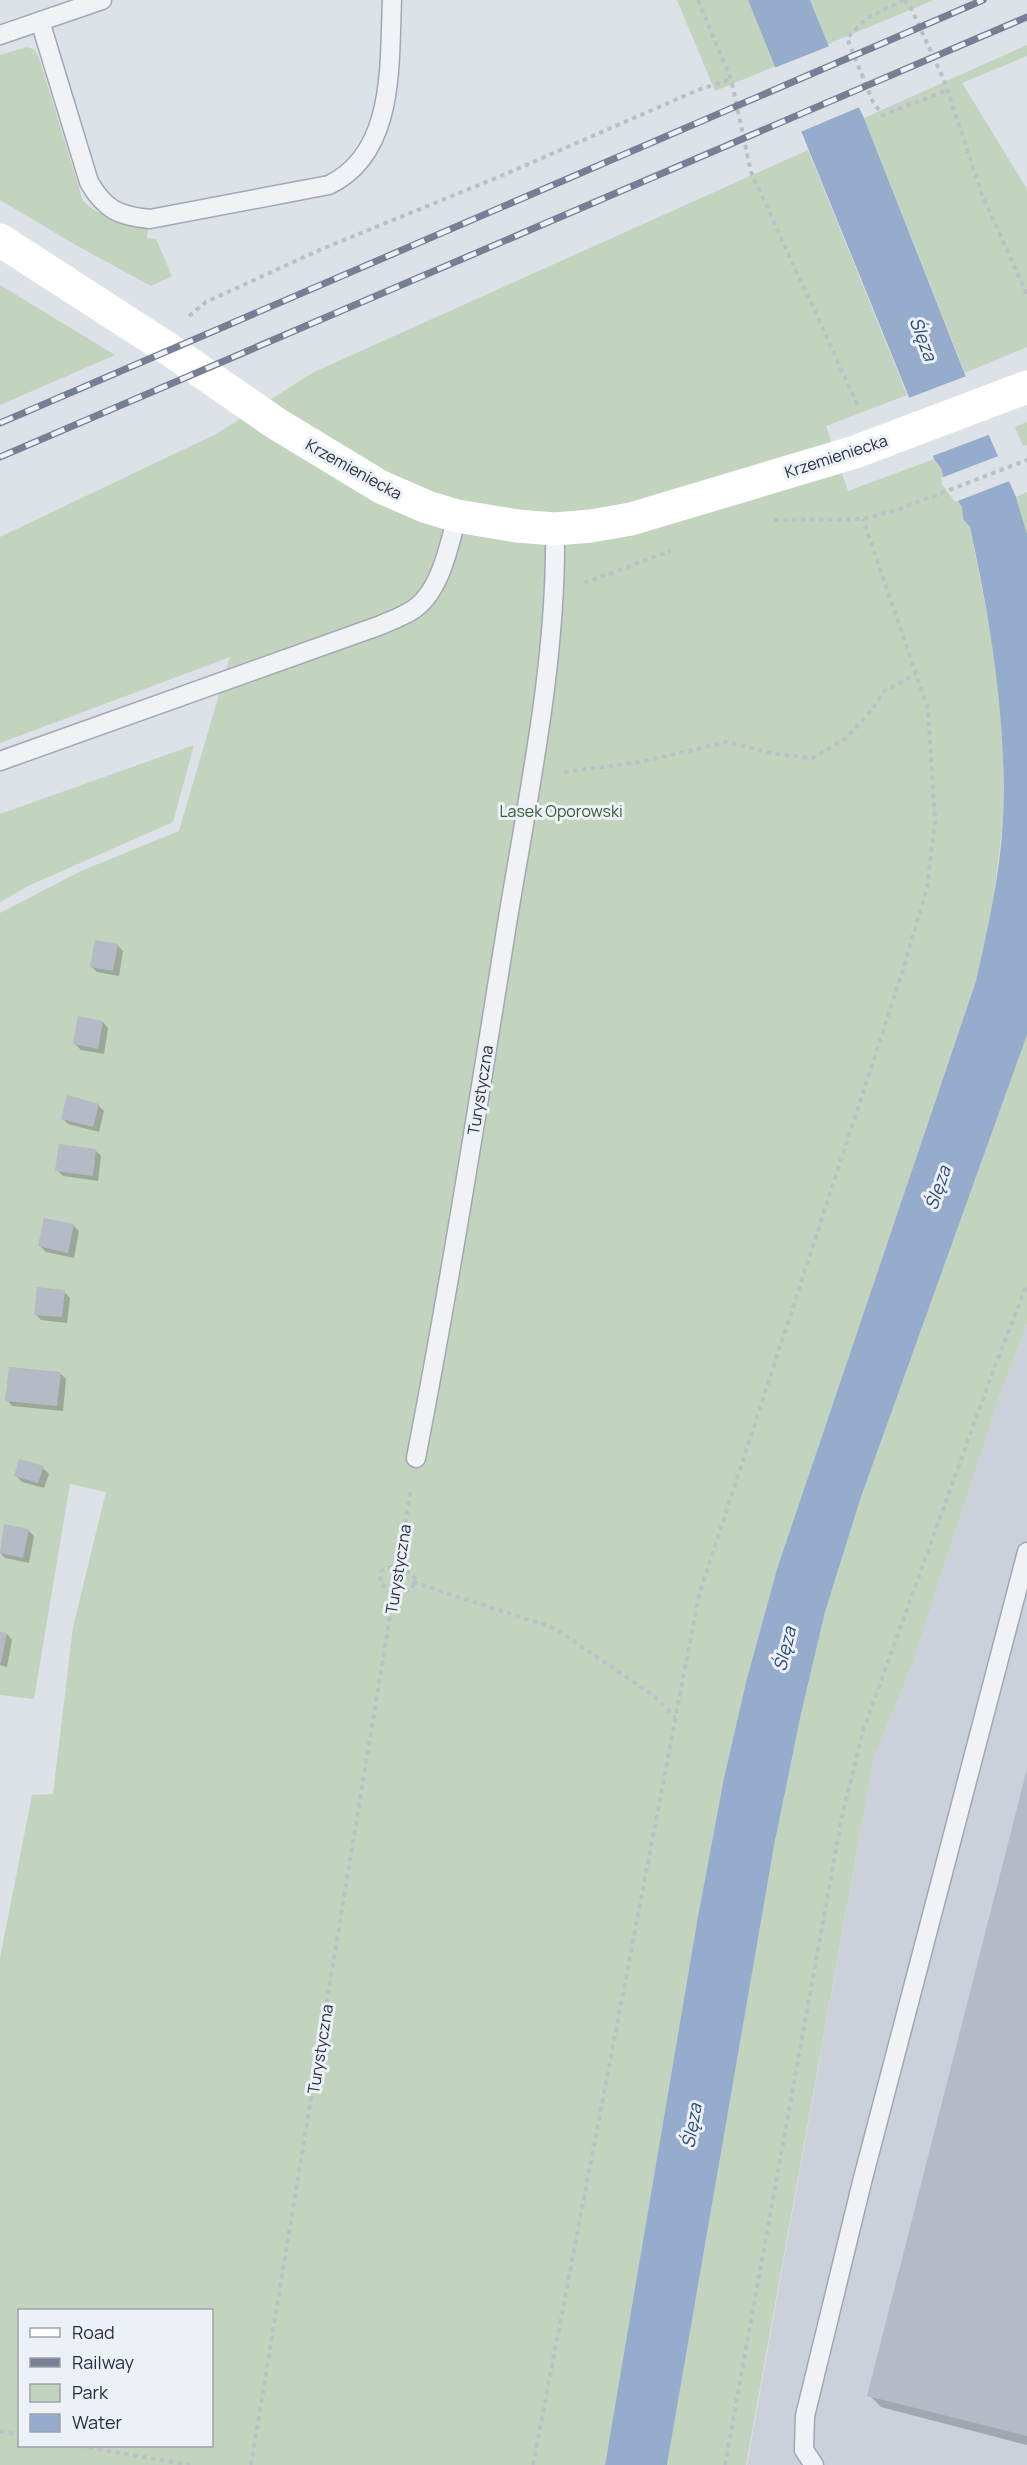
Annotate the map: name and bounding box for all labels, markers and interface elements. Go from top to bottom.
water label: Ślęza [905,313,944,365]
street label: Krzemieniecka [782,429,890,483]
street label: Krzemieniecka [302,433,406,505]
park label: Lasek Oporowski [499,800,623,822]
street label: Turystyczna [462,1043,498,1137]
water label: Ślęza [918,1162,956,1213]
street label: Turystyczna [380,1522,416,1616]
water label: Ślęza [767,1623,801,1673]
street label: Turystyczna [302,2002,338,2096]
water label: Ślęza [675,2101,707,2150]
legend [18,2309,213,2447]
text: Road [72,2320,115,2344]
text: Railway [72,2350,134,2374]
text: Park [72,2380,109,2404]
text: Water [72,2410,122,2434]

